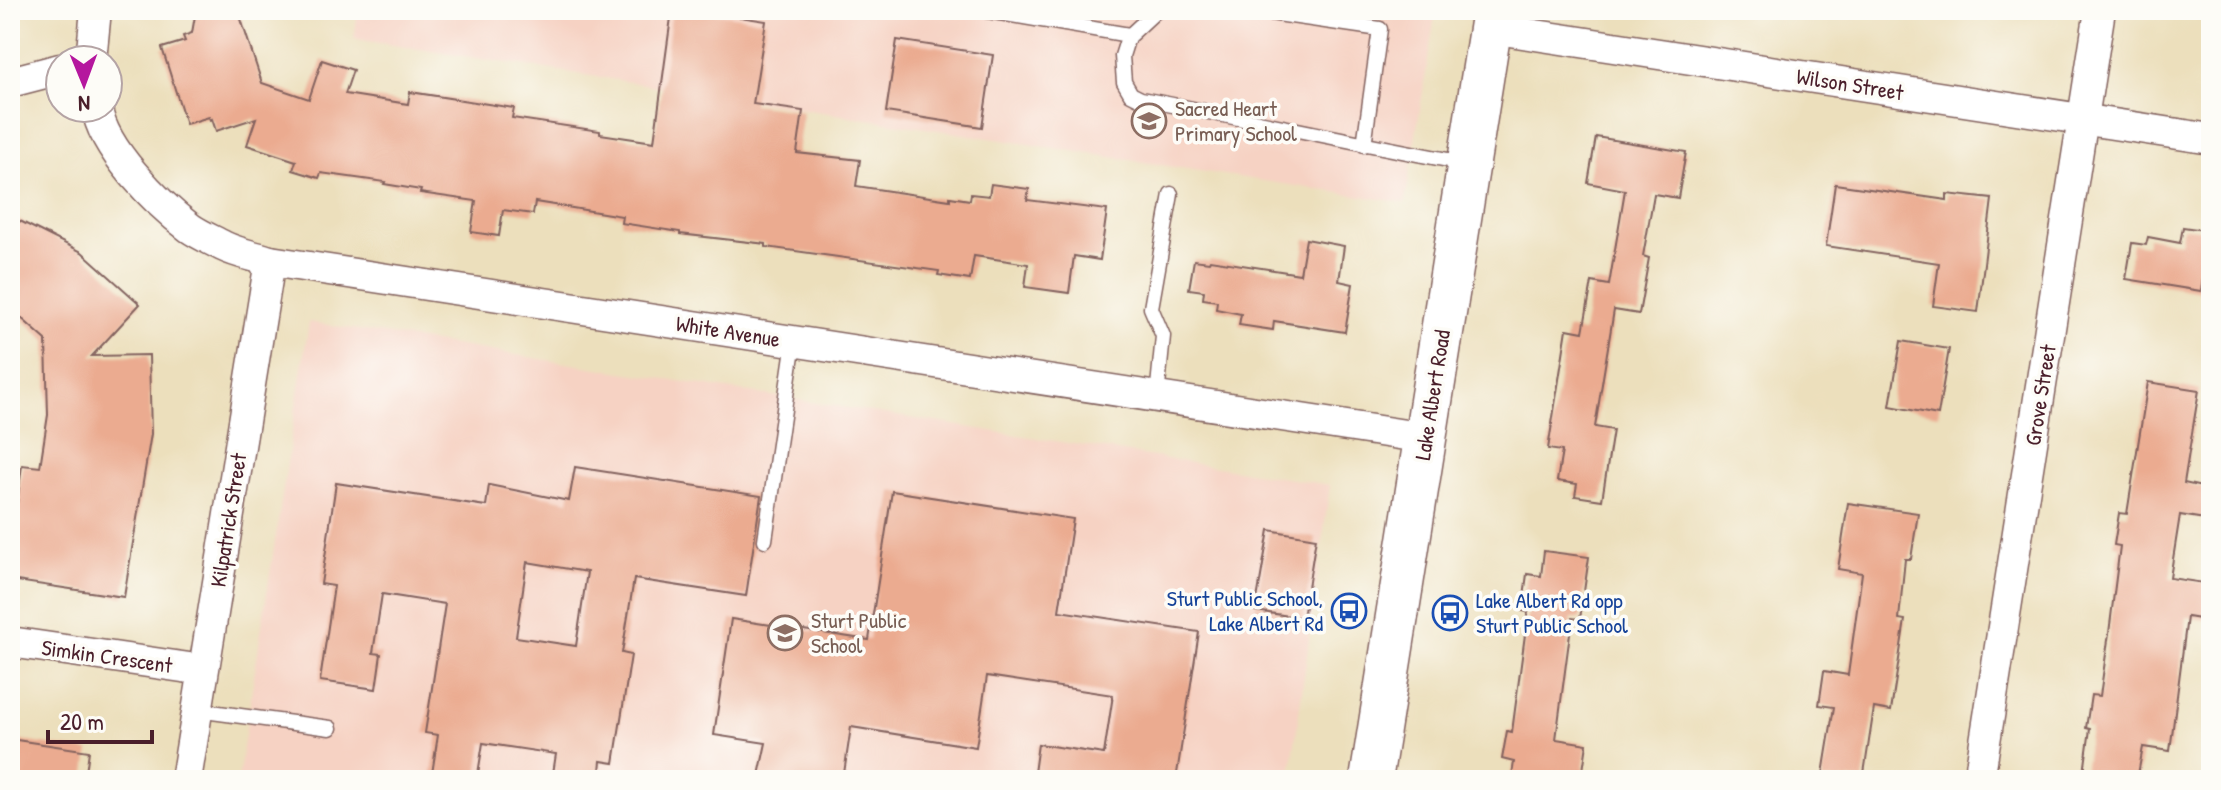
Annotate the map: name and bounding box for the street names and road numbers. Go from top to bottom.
street label: Wilson Street [1794,61,1906,107]
street label: White Avenue [674,308,782,354]
street label: Lake Albert Road [1407,327,1457,462]
street label: Grove Street [2017,342,2063,448]
street label: Kilpatrick Street [203,450,253,589]
street label: Simkin Crescent [40,632,175,680]

